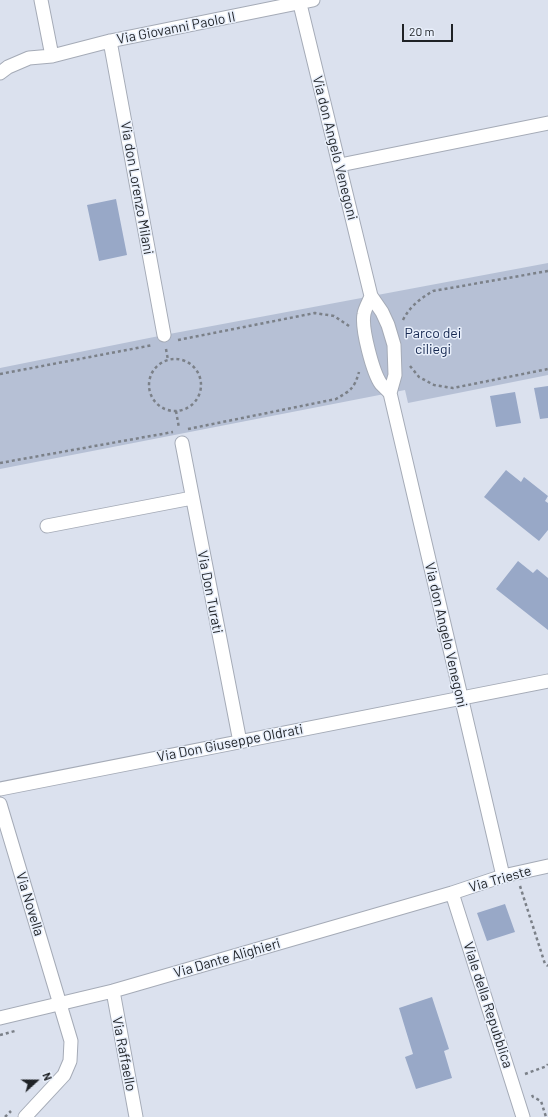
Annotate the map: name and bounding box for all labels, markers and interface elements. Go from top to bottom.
street label: Via Giovanni Paolo II [115,8,237,48]
scale bar [404,16,455,42]
text: 20 m [409,24,435,38]
street label: Via don Angelo Venegoni [309,74,361,222]
street label: Via don Lorenzo Milani [117,120,157,256]
park label: Parco dei ciliegi [405,325,461,358]
street label: Via Don Turati [194,549,226,635]
street label: Via don Angelo Venegoni [421,561,471,709]
street label: Via Don Giuseppe Oldrati [156,721,304,765]
street label: Via Trieste [467,862,533,896]
street label: Via Novella [12,870,48,938]
street label: Via Dante Alighieri [172,935,282,981]
street label: Viale della Repubblica [460,940,516,1070]
street label: Via Raffaello [109,1015,139,1093]
north arrow [16,1061,56,1101]
text: N [40,1071,55,1082]

